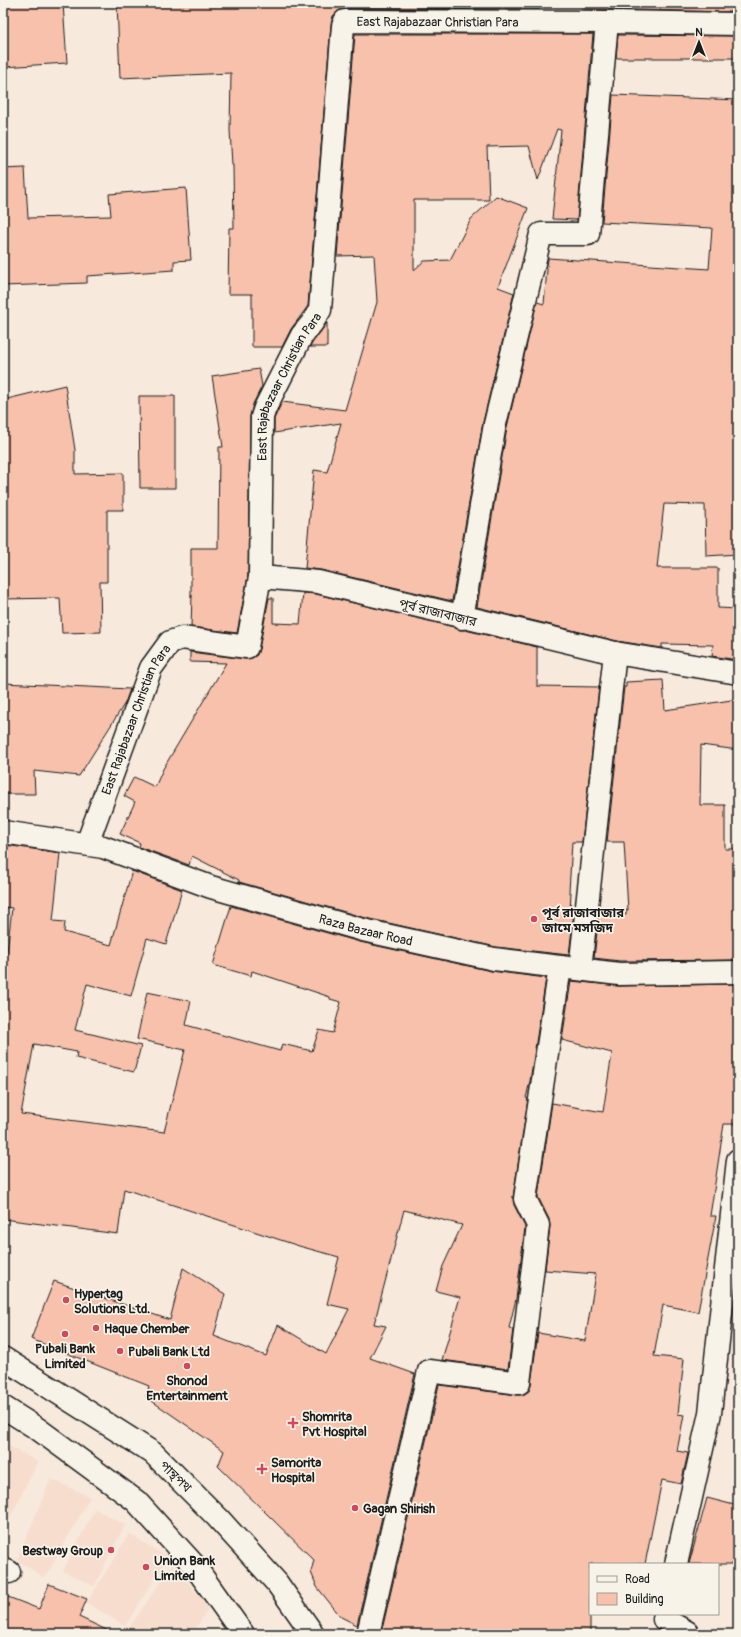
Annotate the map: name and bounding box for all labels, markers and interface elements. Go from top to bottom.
street label: East Rajabazaar Christian Para [357,14,518,31]
north arrow [679,22,719,62]
text: N [695,26,703,39]
street label: East Rajabazaar Christian Para [254,310,325,461]
street label: পূর্ব রাজাবাজার [397,596,478,630]
street label: East Rajabazaar Christian Para [99,642,175,797]
place label: পূর্ব রাজাবাজার জামে মসজিদ [541,905,624,936]
street label: Raza Bazaar Road [317,911,414,950]
marker: পূর্ব রাজাবাজার জামে মসজিদ [529,914,539,924]
place label: Hypertag Solutions Ltd. [74,1286,150,1317]
marker: Hypertag Solutions Ltd. [61,1295,71,1305]
place label: Haque Chember [104,1321,190,1337]
marker: Haque Chember [91,1323,101,1333]
marker: Pubali Bank Limited [60,1329,70,1339]
place label: Pubali Bank Limited [35,1341,96,1372]
place label: Pubali Bank Ltd [128,1344,210,1360]
marker: Pubali Bank Ltd [115,1346,125,1356]
marker: Shonod Entertainment [182,1361,192,1371]
place label: Shonod Entertainment [146,1373,228,1404]
place label: Shomrita Pvt Hospital [302,1409,367,1440]
marker: Shomrita Pvt Hospital [287,1417,299,1429]
place label: Samorita Hospital [271,1455,321,1486]
street label: পান্থপথ [156,1458,195,1496]
marker: Samorita Hospital [256,1463,268,1475]
place label: Gagan Shirish [363,1501,435,1517]
marker: Gagan Shirish [350,1503,360,1513]
place label: Bestway Group [22,1543,103,1559]
marker: Bestway Group [106,1545,116,1555]
place label: Union Bank Limited [154,1553,216,1584]
marker: Union Bank Limited [141,1562,151,1572]
legend [589,1563,719,1615]
text: Road [625,1572,650,1587]
text: Building [625,1592,664,1607]

